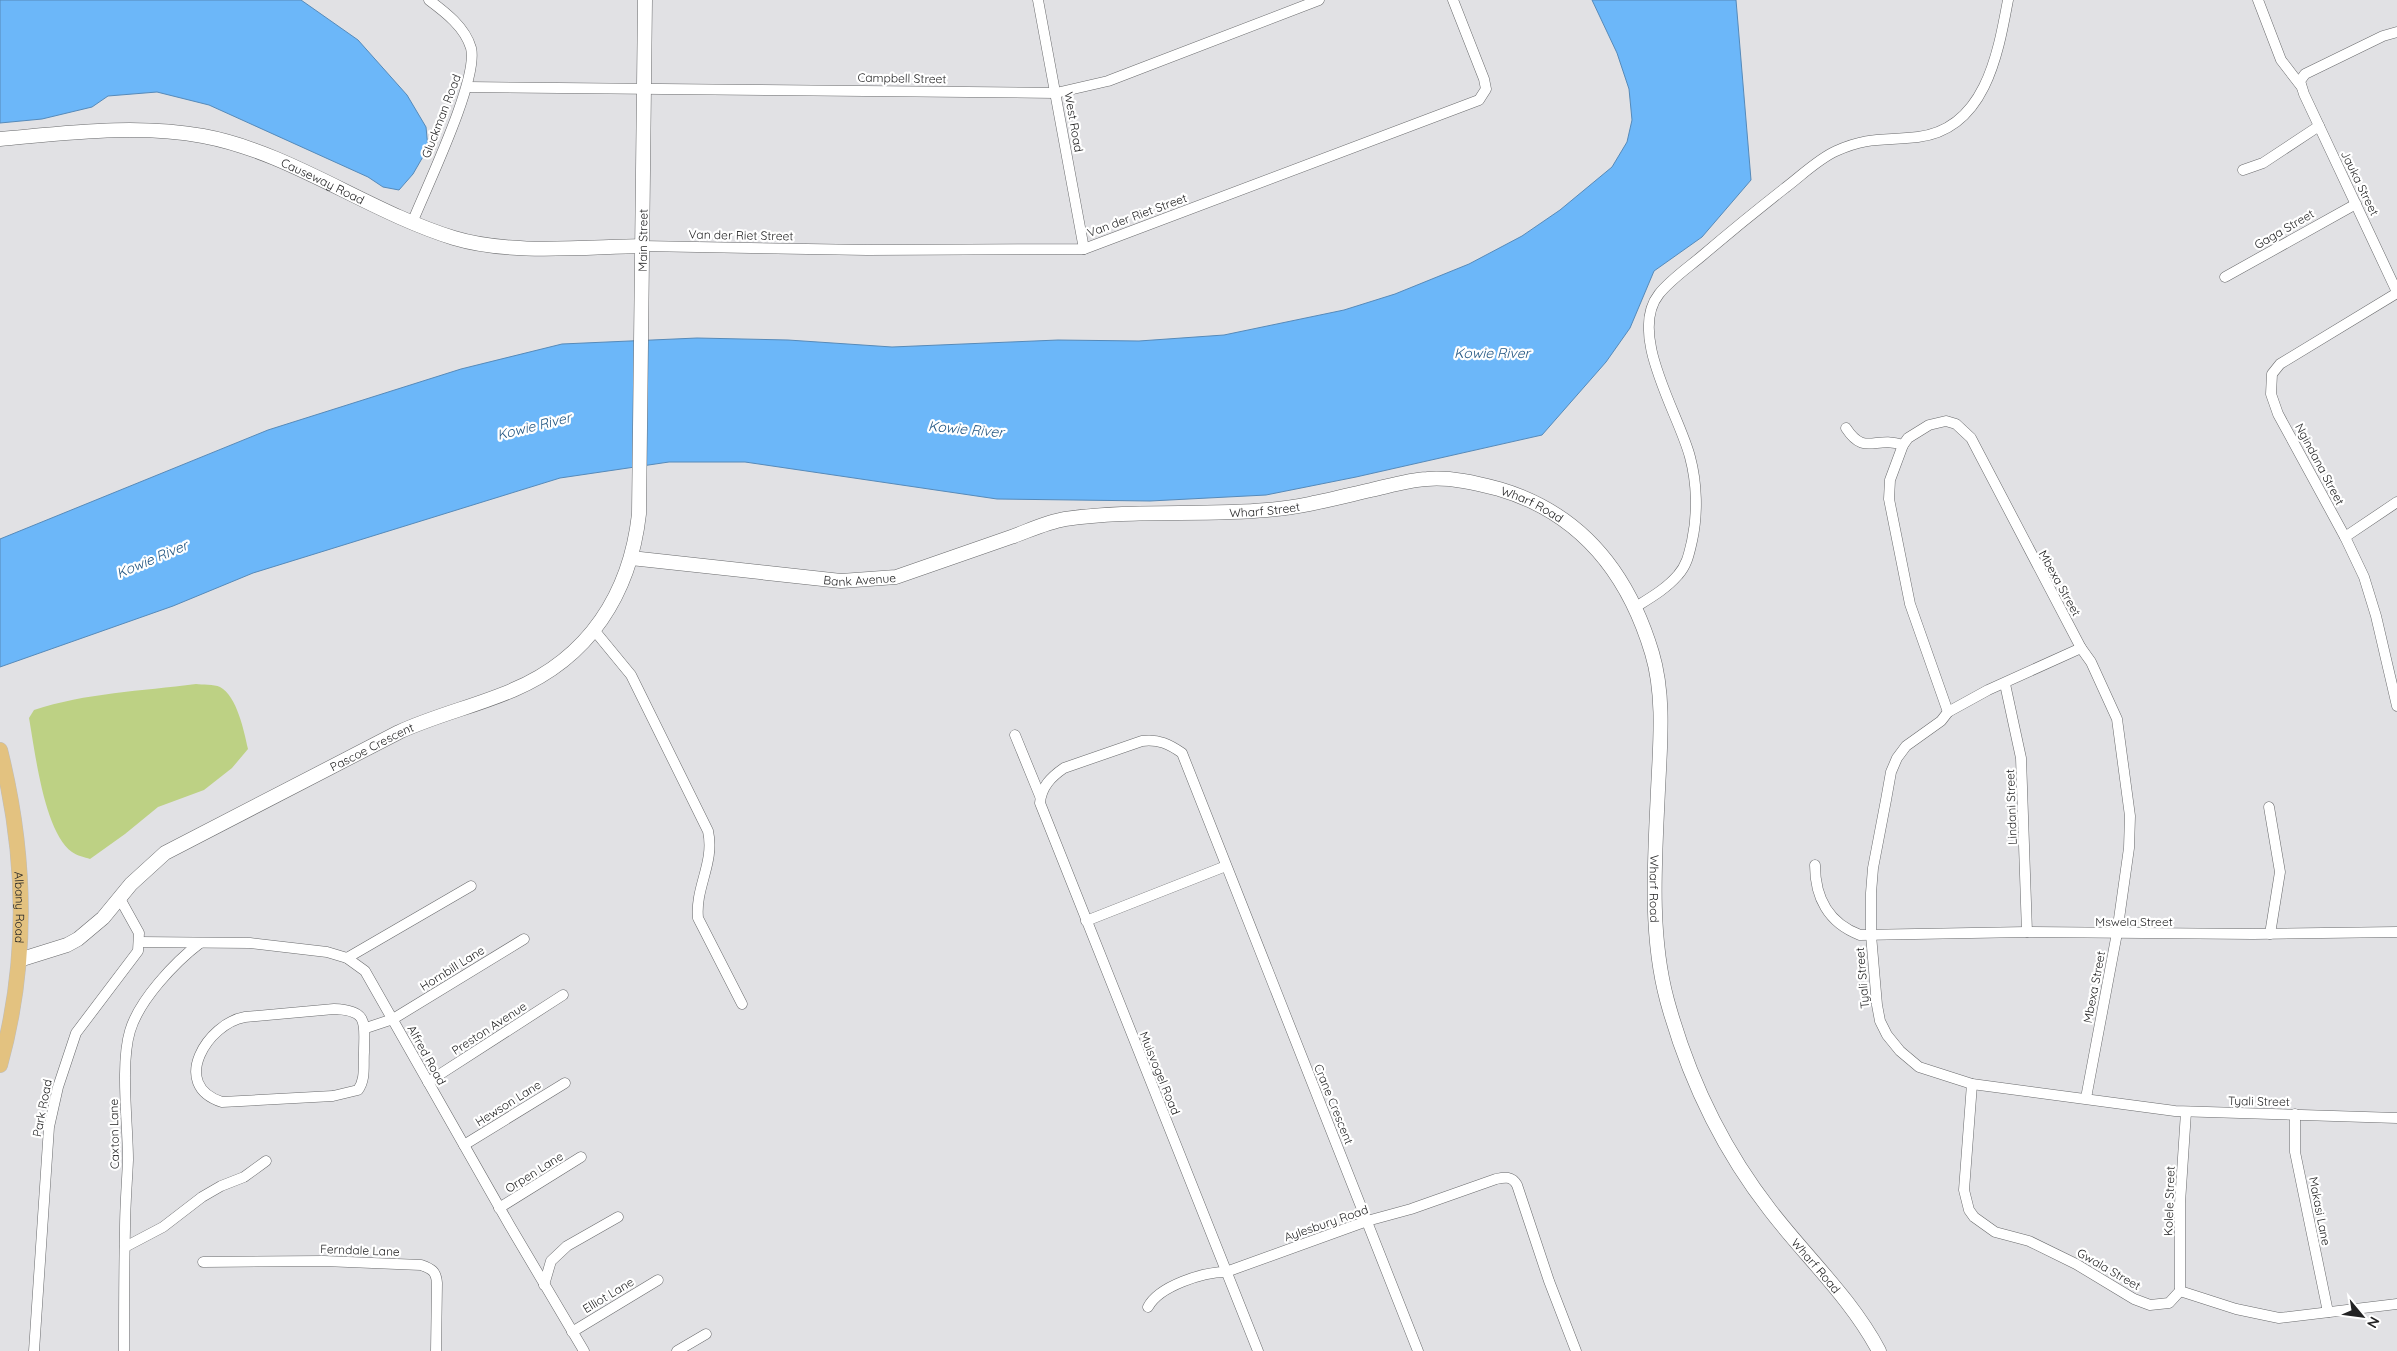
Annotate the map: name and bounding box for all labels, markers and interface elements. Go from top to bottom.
street label: Campbell Street [857,70,947,86]
street label: Gluckman Road [418,72,464,160]
street label: West Road [1061,91,1087,153]
street label: Jauka Street [2338,148,2382,218]
street label: Causeway Road [279,154,367,207]
street label: Van der Riet Street [1085,190,1189,240]
street label: Gaga Street [2251,206,2317,252]
street label: Main Street [634,209,650,272]
street label: Van der Riet Street [688,227,794,243]
water label: Kowie River [1454,344,1532,362]
water label: Kowie River [495,408,575,444]
water label: Kowie River [927,417,1006,441]
street label: Ngindana Street [2292,420,2348,508]
street label: Wharf Road [1499,483,1566,525]
street label: Wharf Street [1229,498,1301,520]
water label: Kowie River [114,535,192,582]
street label: Mbexa Street [2036,547,2084,619]
street label: Bank Avenue [823,570,897,589]
street label: Pascoe Crescent [327,719,416,774]
street label: Lindani Street [2002,769,2020,845]
street label: Wharf Road [1647,855,1663,923]
street label: Albany Road [12,871,28,944]
street label: Mswela Street [2095,914,2173,929]
street label: Hornbill Lane [417,942,487,994]
street label: Tyali Street [1852,947,1872,1009]
street label: Mbexa Street [2080,950,2108,1024]
street label: Preston Avenue [449,998,530,1058]
street label: Alfred Road [404,1022,450,1088]
street label: Muisvogel Road [1137,1029,1183,1117]
street label: Crane Crescent [1311,1062,1357,1146]
street label: Hewson Lane [472,1077,544,1129]
street label: Park Road [29,1078,55,1138]
street label: Tyali Street [2228,1093,2290,1109]
street label: Caxton Lane [106,1098,122,1169]
street label: Orpen Lane [502,1148,566,1196]
street label: Kolele Street [2160,1166,2178,1236]
street label: Makasi Lane [2306,1175,2334,1247]
street label: Aylesbury Road [1282,1202,1370,1244]
street label: Wharf Road [1789,1235,1844,1296]
street label: Ferndale Lane [320,1241,400,1259]
street label: Gwala Street [2075,1245,2143,1293]
street label: Elliot Lane [580,1274,636,1316]
north arrow [2337,1291,2387,1341]
text: N [2363,1313,2384,1331]

